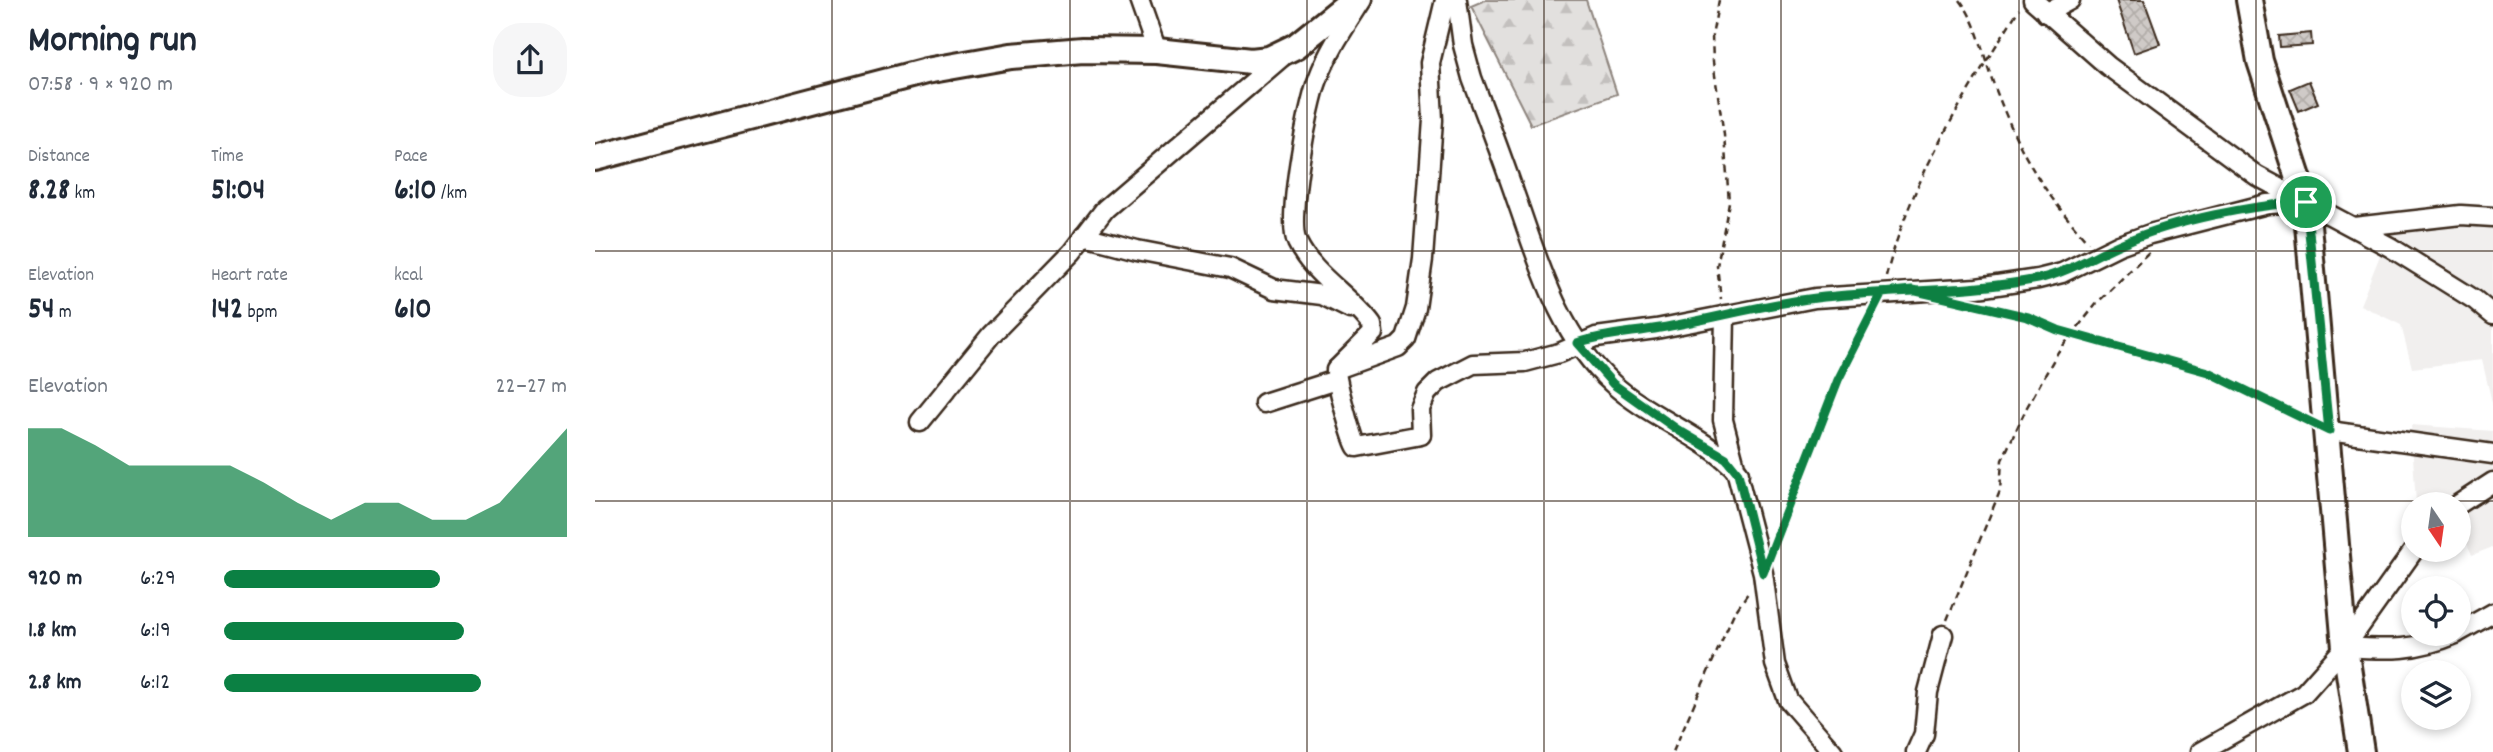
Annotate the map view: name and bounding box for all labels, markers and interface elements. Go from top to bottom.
text: Morning run [28,15,197,70]
button: share [493,23,567,97]
text: 07:58 · 9 × 920 m [28,69,173,102]
text: Distance [28,144,90,171]
text: Time [211,144,244,171]
text: Pace [394,144,428,171]
text: 8.28 [28,171,70,214]
text: 51:04 [211,171,265,214]
text: 6:10 [394,171,437,214]
pin [2276,172,2336,232]
text: km [70,181,95,208]
text: /km [437,181,467,208]
icon: arrive [2287,183,2325,221]
text: Elevation [28,263,94,290]
text: Heart rate [211,263,288,290]
text: kcal [394,263,423,290]
text: 54 [28,290,54,333]
text: 142 [211,290,243,333]
text: 610 [394,290,432,333]
text: m [54,300,72,327]
text: bpm [243,300,278,327]
text: Elevation [28,371,108,404]
text: 22–27 m [496,371,567,404]
north arrow [2401,492,2471,562]
map controls [2401,492,2471,730]
text: 920 m [28,563,82,596]
text: 6:29 [140,563,176,596]
button: locate [2401,576,2471,646]
text: 1.8 km [28,615,77,648]
text: 6:19 [140,615,171,648]
button: layers [2401,660,2471,730]
text: 2.8 km [28,667,82,700]
text: 6:12 [140,667,170,700]

